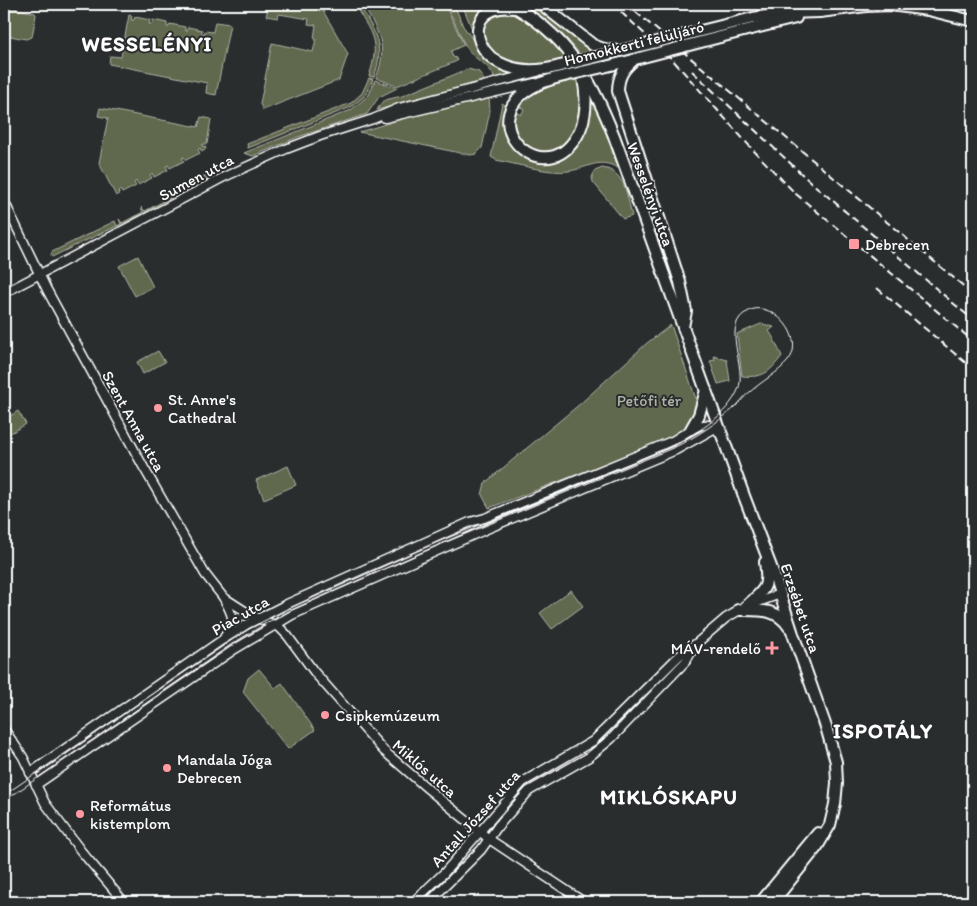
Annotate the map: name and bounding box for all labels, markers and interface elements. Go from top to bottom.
street label: Homokkerti felüljáró [562,17,706,70]
district label: WESSELÉNYI [82,31,212,56]
street label: Wesselényi utca [623,140,678,249]
street label: Sumen utca [156,150,237,205]
place label: Debrecen [865,235,929,254]
marker: Debrecen [847,237,861,251]
street label: Szent Anna utca [98,367,169,476]
place label: St. Anne's Cathedral [168,390,237,427]
park label: Petőfi tér [617,391,682,410]
marker: St. Anne's Cathedral [152,402,164,414]
street label: Erzsébet utca [776,561,825,656]
street label: Piac utca [208,591,273,639]
place label: MÁV-rendelő [671,639,761,658]
marker: MÁV-rendelő [765,641,779,655]
place label: Csipkemúzeum [335,706,440,725]
marker: Csipkemúzeum [319,709,331,721]
district label: ISPOTÁLY [833,718,933,743]
street label: Miklós utca [389,735,461,802]
place label: Mandala Jóga Debrecen [177,750,273,787]
marker: Mandala Jóga Debrecen [161,762,173,774]
street label: Antall József utca [427,765,524,871]
district label: MIKLÓSKAPU [600,784,738,809]
place label: Református kistemplom [90,796,171,833]
marker: Református kistemplom [74,808,86,820]

